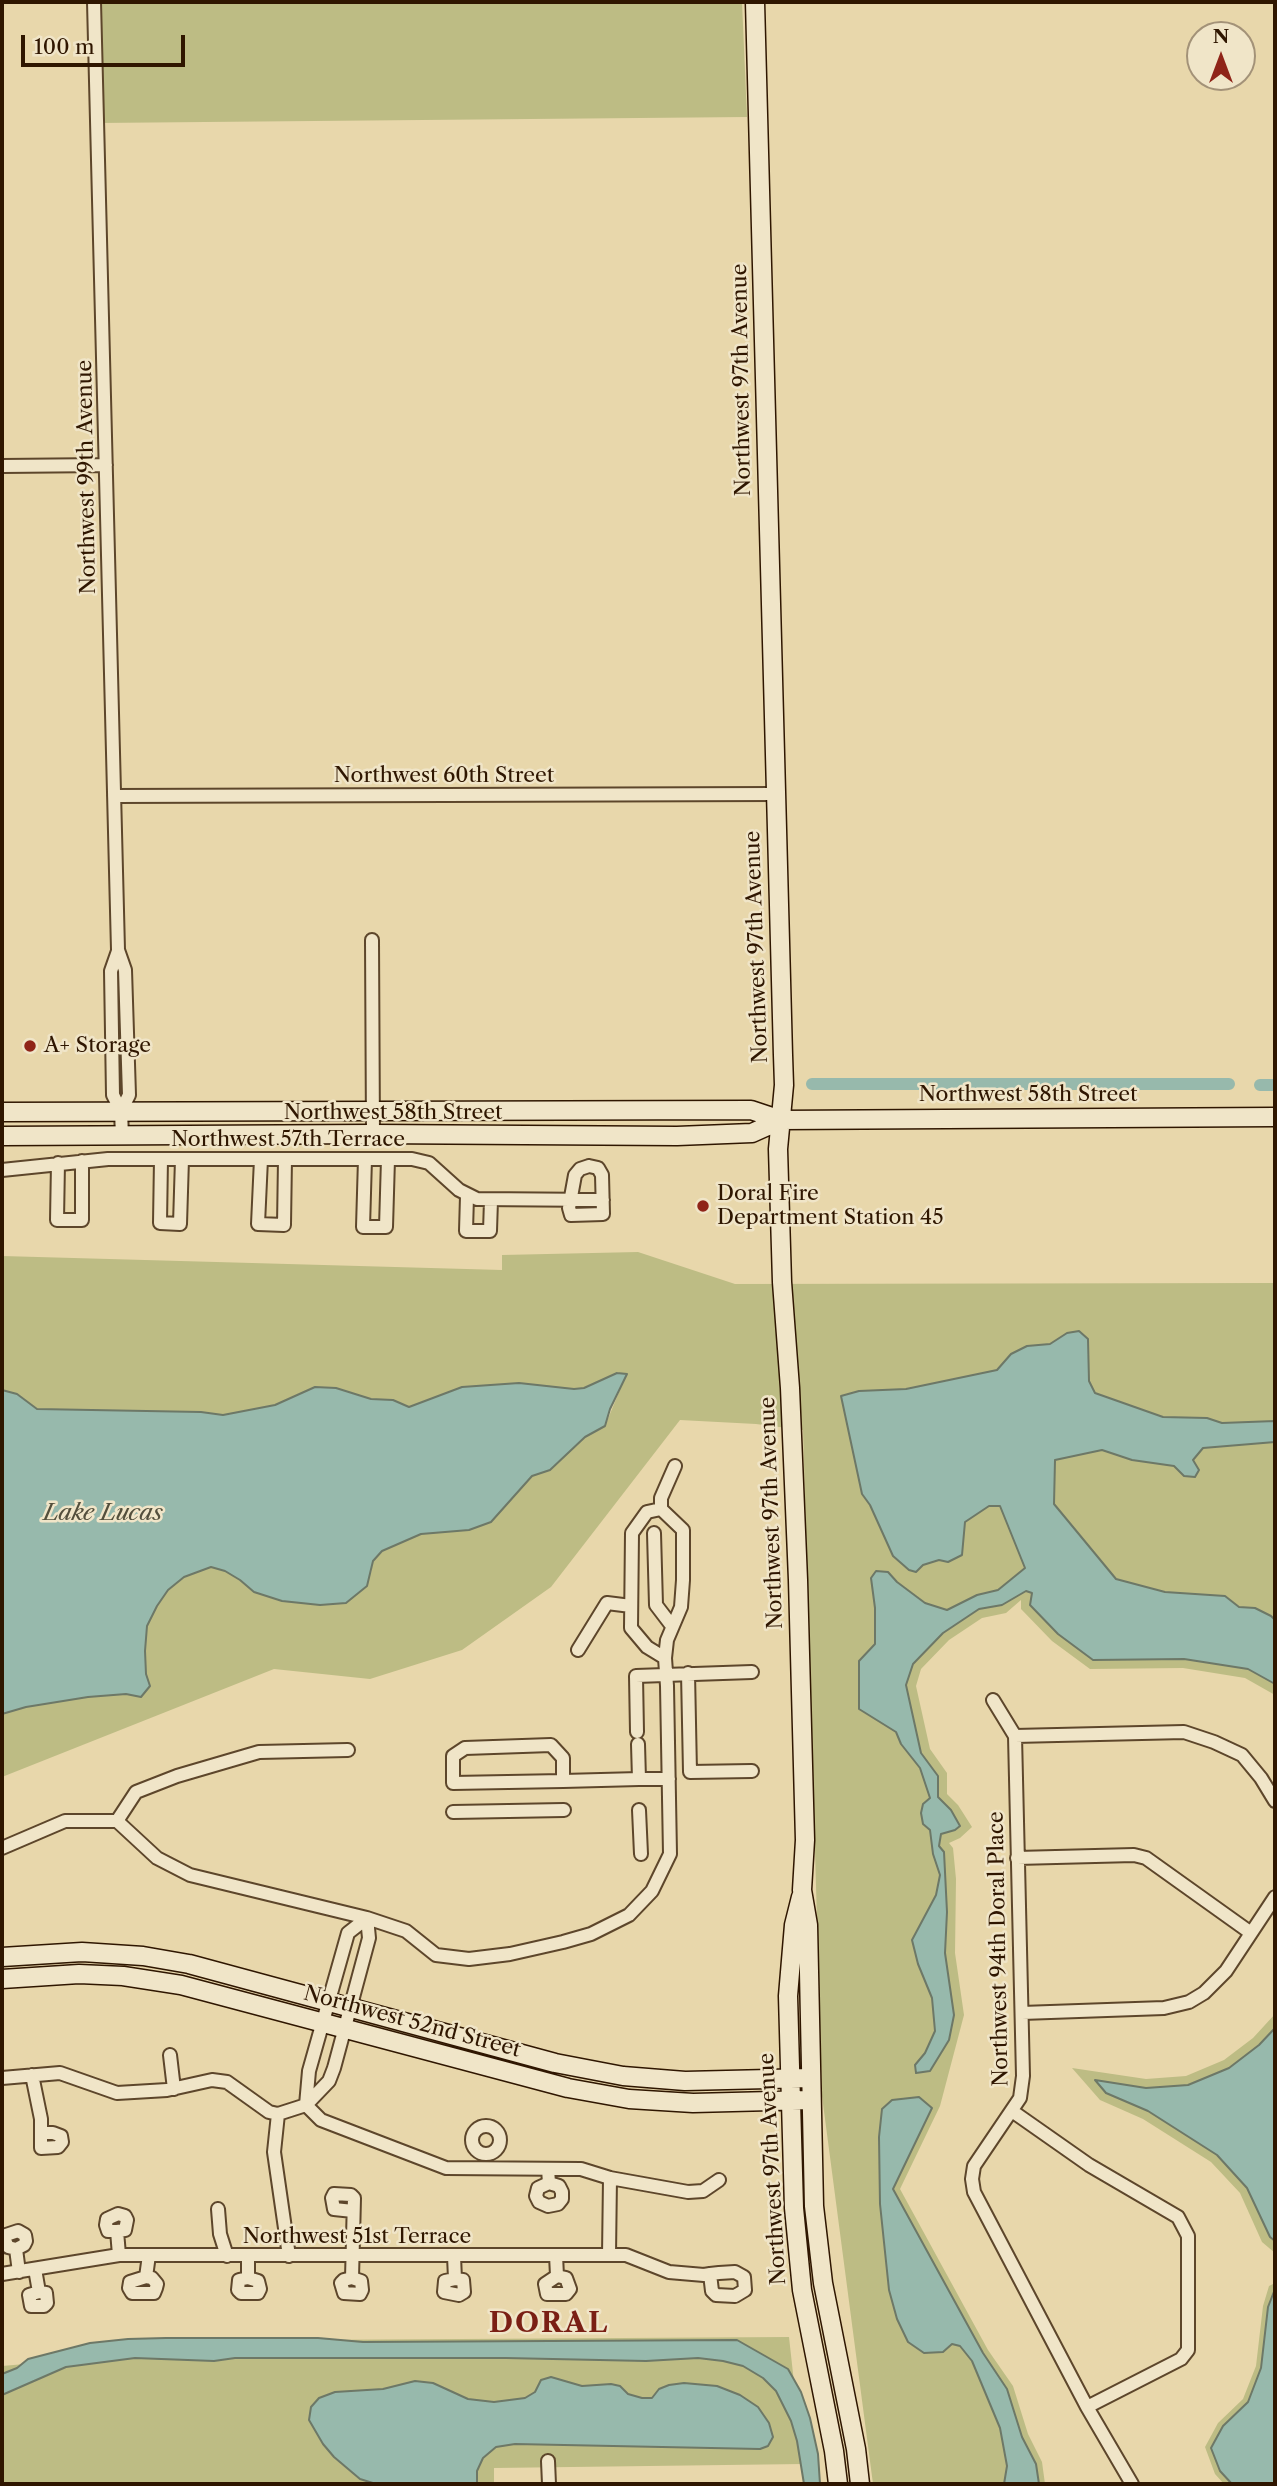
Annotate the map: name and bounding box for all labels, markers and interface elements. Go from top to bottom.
scale bar [24,21,189,65]
north arrow [1186,21,1256,91]
text: N [1213,25,1229,48]
text: 100 m [34,34,95,59]
street label: Northwest 97th Avenue [727,263,757,497]
street label: Northwest 99th Avenue [72,360,102,594]
street label: Northwest 60th Street [334,763,554,789]
street label: Northwest 97th Avenue [740,830,774,1064]
place label: A+ Storage [44,1033,151,1059]
marker: A+ Storage [22,1038,38,1054]
street label: Northwest 58th Street [919,1082,1137,1108]
street label: Northwest 58th Street [284,1100,502,1126]
street label: Northwest 57th Terrace [171,1127,405,1153]
place label: Doral Fire Department Station 45 [717,1181,944,1231]
marker: Doral Fire Department Station 45 [695,1198,711,1214]
street label: Northwest 97th Avenue [755,1396,789,1630]
water label: Lake Lucas [43,1499,163,1527]
street label: Northwest 94th Doral Place [984,1811,1014,2087]
street label: Northwest 52nd Street [301,1981,523,2063]
street label: Northwest 97th Avenue [754,2052,792,2286]
street label: Northwest 51st Terrace [243,2224,471,2250]
district label: DORAL [489,2307,609,2341]

